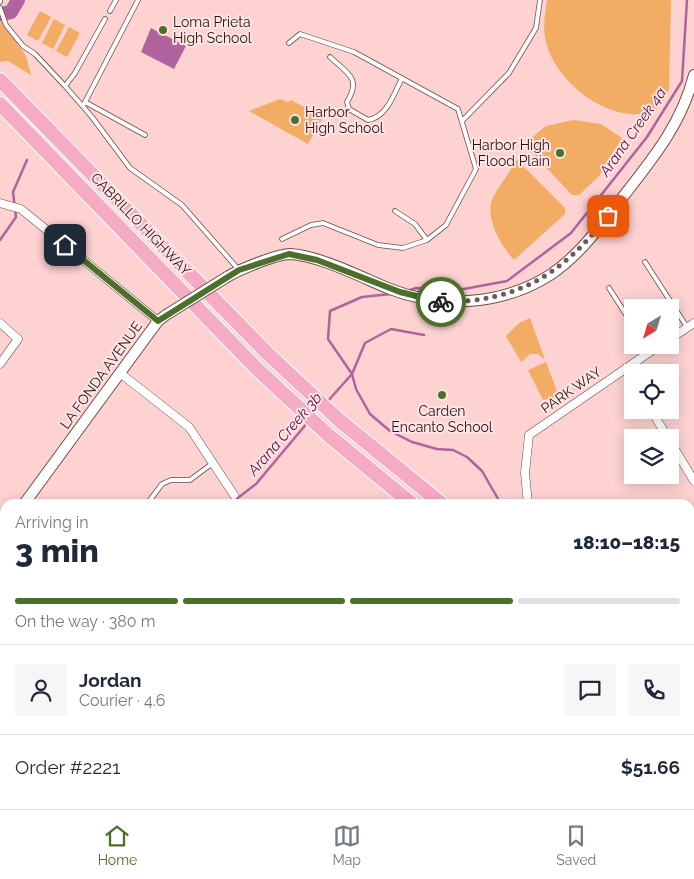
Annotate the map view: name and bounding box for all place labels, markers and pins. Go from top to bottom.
place label: Loma Prieta High School [173,14,252,46]
marker: Loma Prieta High School [157,24,169,36]
place label: Harbor High School [305,104,384,136]
marker: Harbor High School [289,114,301,126]
place label: Harbor High Flood Plain [472,137,550,169]
marker: Harbor High Flood Plain [554,147,566,159]
pin [587,195,629,237]
pin [44,224,86,266]
marker: Carden Encanto School [436,389,448,401]
place label: Carden Encanto School [391,403,493,435]

